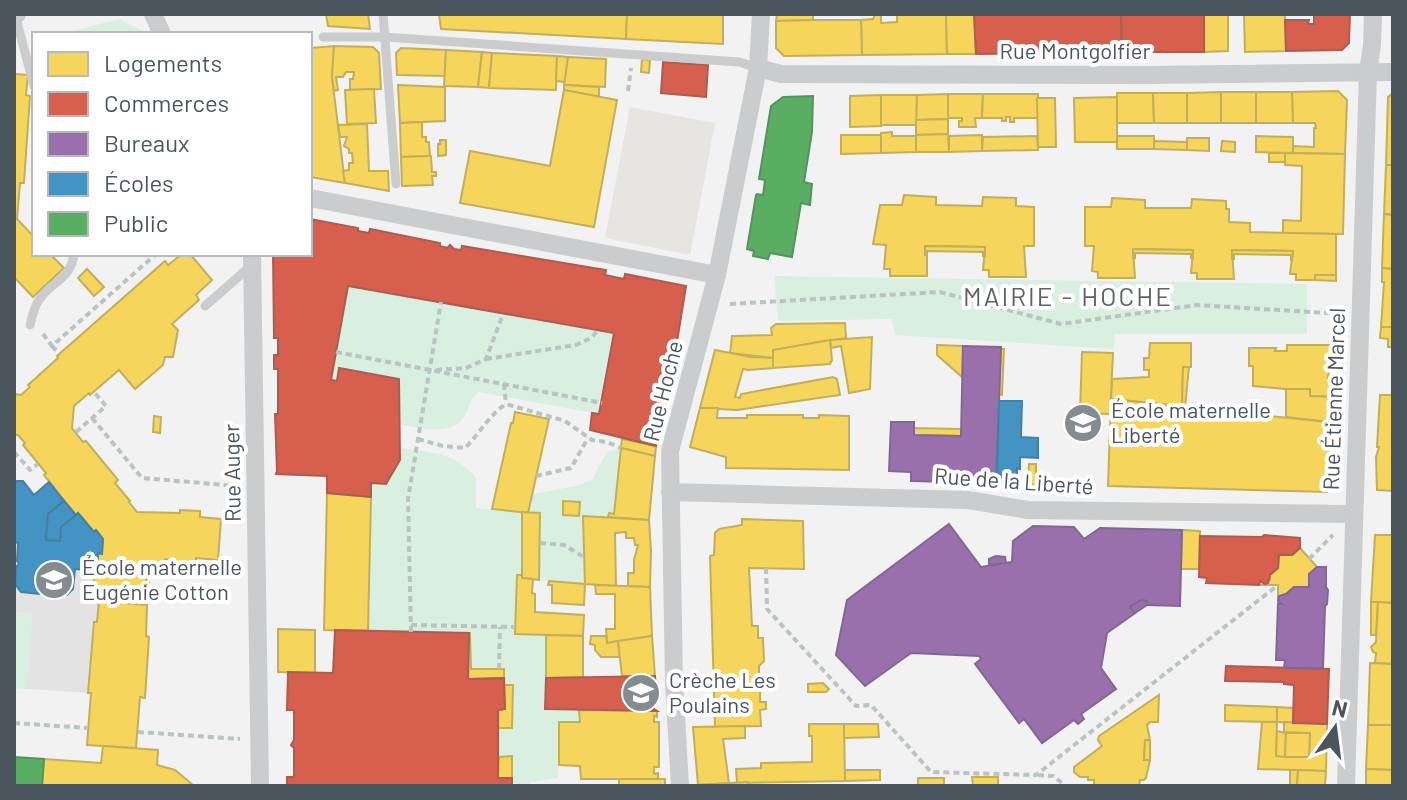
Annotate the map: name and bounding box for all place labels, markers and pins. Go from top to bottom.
place label: École maternelle Liberté [1111,396,1271,447]
school or university icon: École maternelle Liberté [1062,402,1104,444]
place label: École maternelle Eugénie Cotton [82,553,242,604]
school or university icon: École maternelle Eugénie Cotton [33,559,75,601]
place label: Crèche Les Poulains [669,666,776,717]
school or university icon: Crèche Les Poulains [620,672,662,714]

